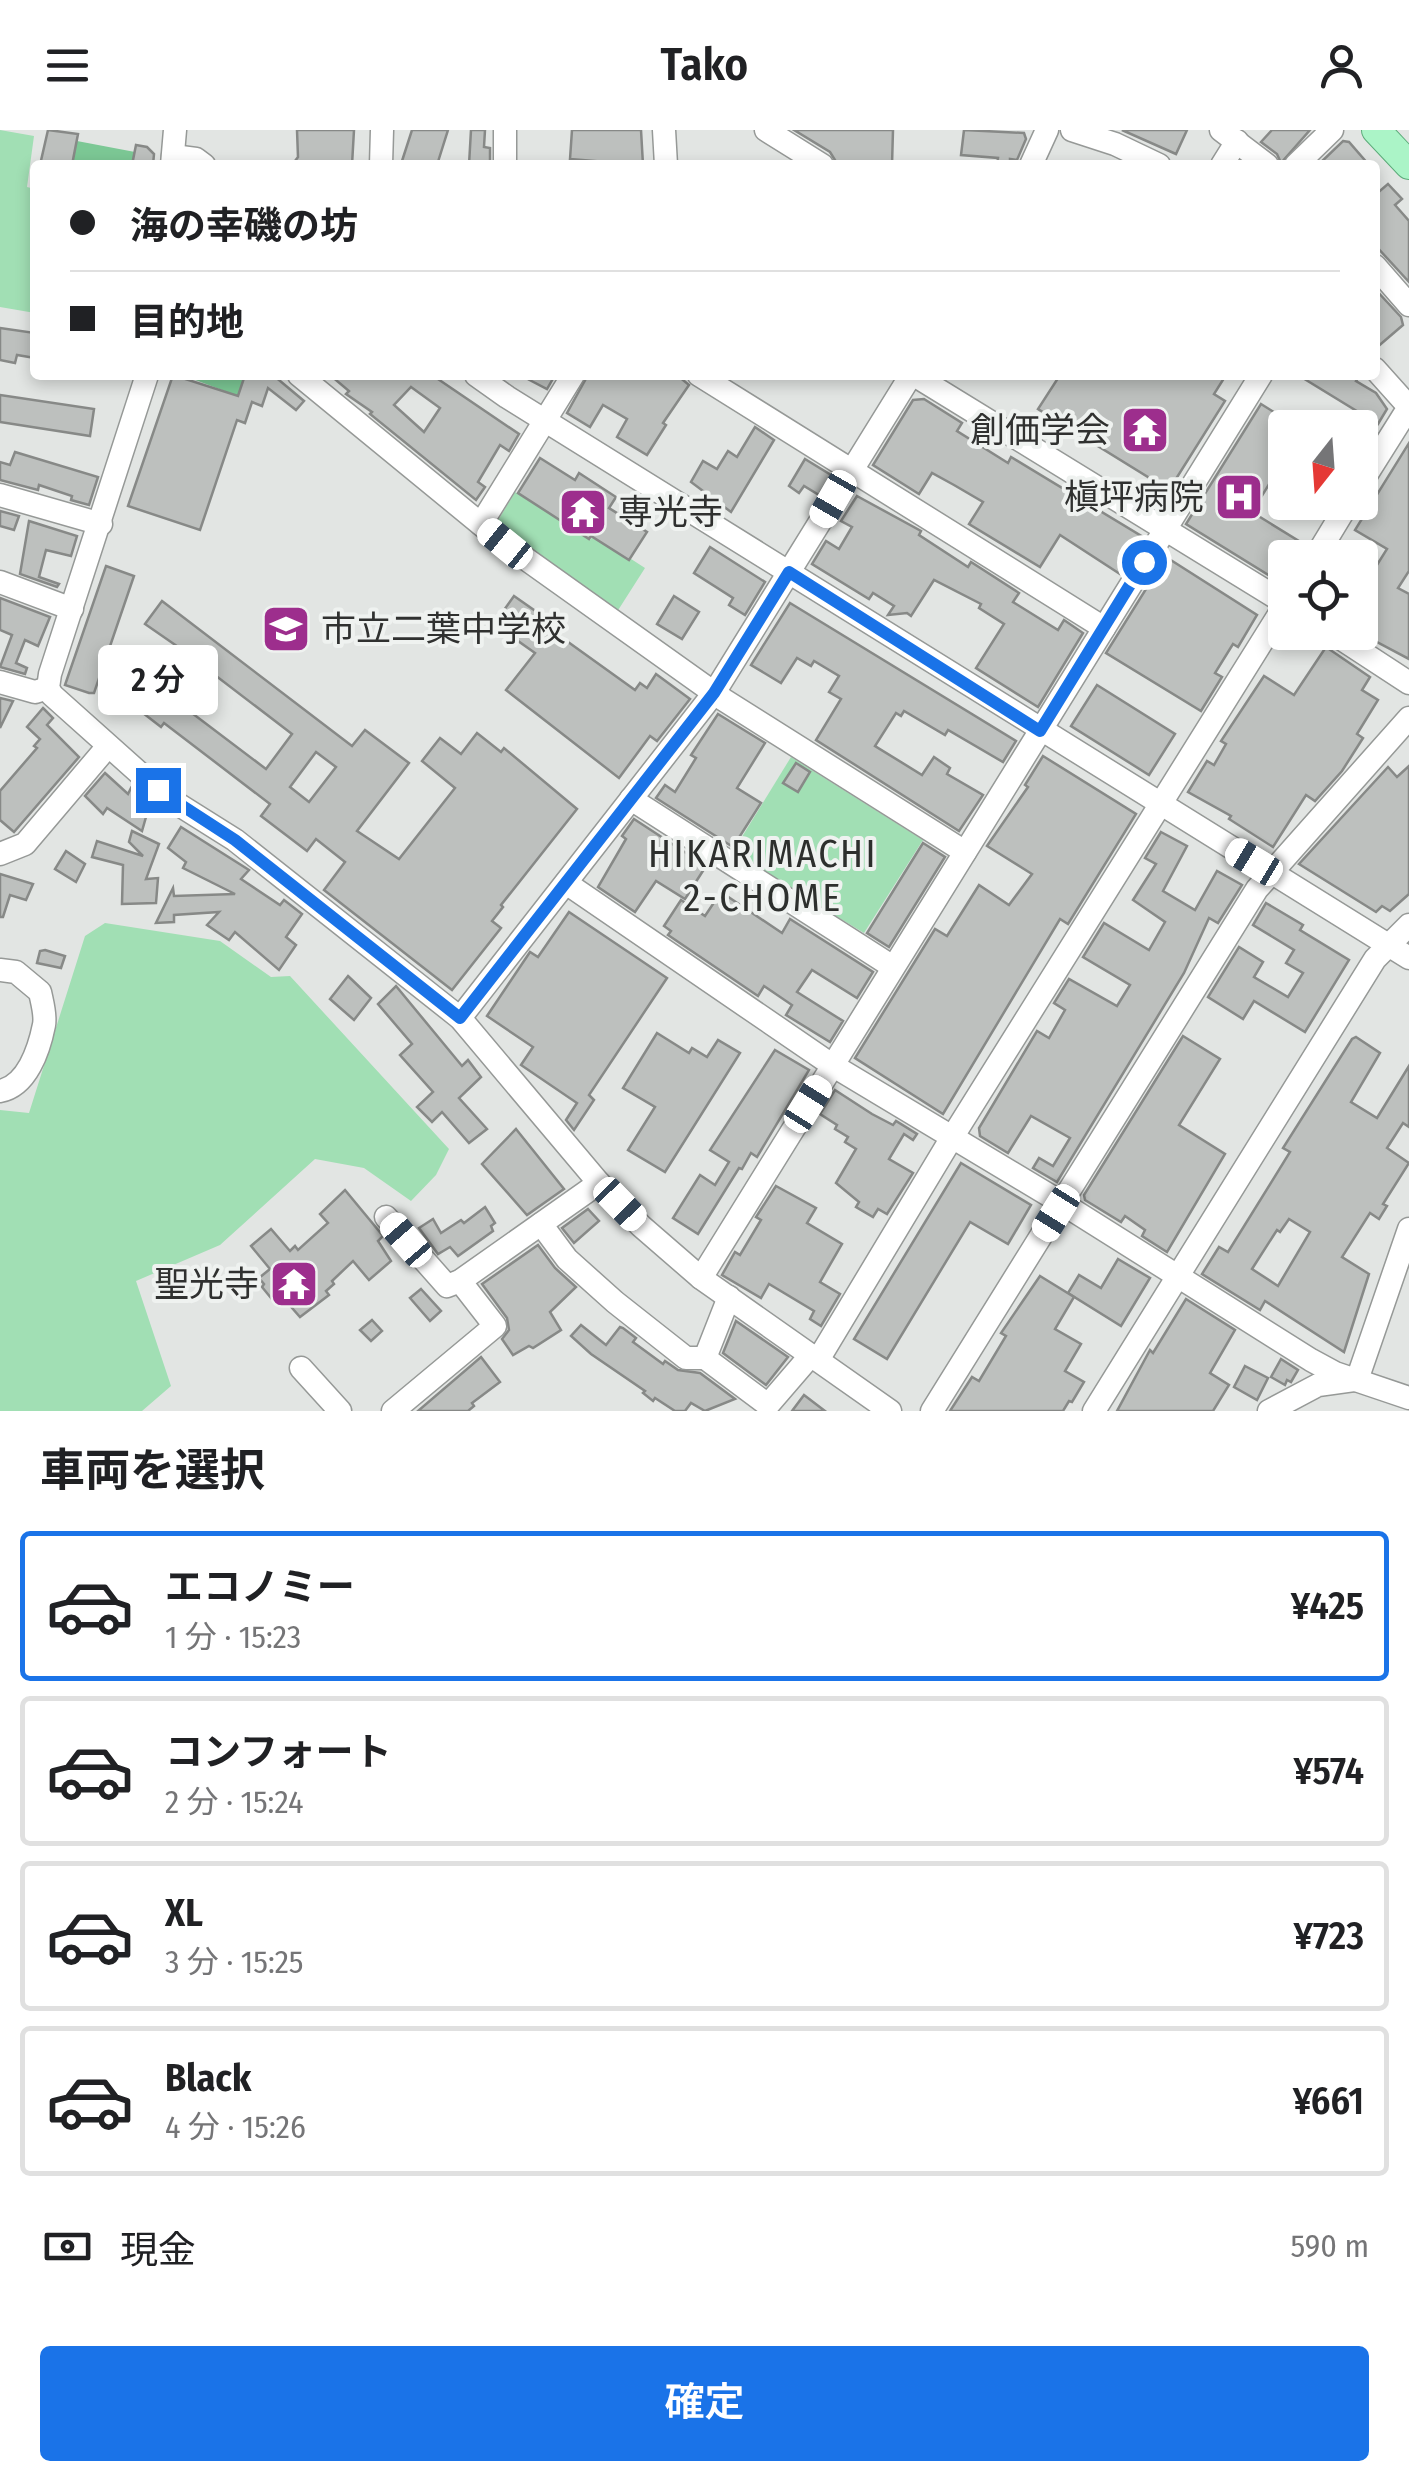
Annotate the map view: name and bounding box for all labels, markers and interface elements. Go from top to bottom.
icon: menu [40,38,95,93]
text: Tako [661,38,748,92]
icon: person [1314,38,1369,93]
text: 海の幸磯の坊 [130,203,358,249]
text: 目的地 [130,299,244,345]
temple icon: 創価学会 [1119,404,1171,456]
place label: 創価学会 [970,409,1110,451]
north arrow [1268,410,1378,520]
map controls [1268,410,1378,650]
car [805,466,861,532]
hospital icon: 槇坪病院 [1213,471,1265,523]
place label: 槇坪病院 [1064,476,1204,518]
temple icon: 専光寺 [557,486,609,538]
place label: 専光寺 [618,491,723,533]
car [472,513,538,575]
route start [1122,540,1167,585]
button: locate [1268,540,1378,650]
school or university icon: 市立二葉中学校 [260,603,312,655]
place label: 市立二葉中学校 [321,608,566,650]
callout: 2 分 [98,645,218,715]
text: 2 分 [131,661,185,699]
route end [136,768,181,813]
district label: HIKARIMACHI 2-CHOME [648,831,878,921]
car [1221,834,1287,890]
car [779,1071,837,1137]
car [588,1172,652,1236]
car [1027,1180,1085,1246]
car [375,1208,437,1272]
temple icon: 聖光寺 [268,1258,320,1310]
place label: 聖光寺 [154,1263,259,1305]
text: 車両を選択 [40,1444,265,1498]
icon: car [45,1561,135,1651]
text: エコノミー [165,1564,355,1610]
text: ¥425 [1291,1583,1364,1629]
text: 1 分 · 15:23 [165,1618,301,1656]
icon: car [45,1726,135,1816]
text: コンフォート [165,1729,392,1775]
text: ¥574 [1294,1748,1364,1794]
text: 2 分 · 15:24 [165,1783,303,1821]
text: XL [165,1890,203,1936]
icon: car [45,1891,135,1981]
text: ¥723 [1294,1913,1364,1959]
text: 3 分 · 15:25 [165,1943,304,1981]
text: Black [165,2055,251,2101]
icon: car [45,2056,135,2146]
text: ¥661 [1293,2078,1364,2124]
text: 4 分 · 15:26 [165,2108,306,2146]
icon: cash [40,2219,95,2274]
text: 現金 [120,2227,196,2273]
text: 590 m [1290,2227,1369,2265]
button: 確定 [40,2346,1369,2461]

